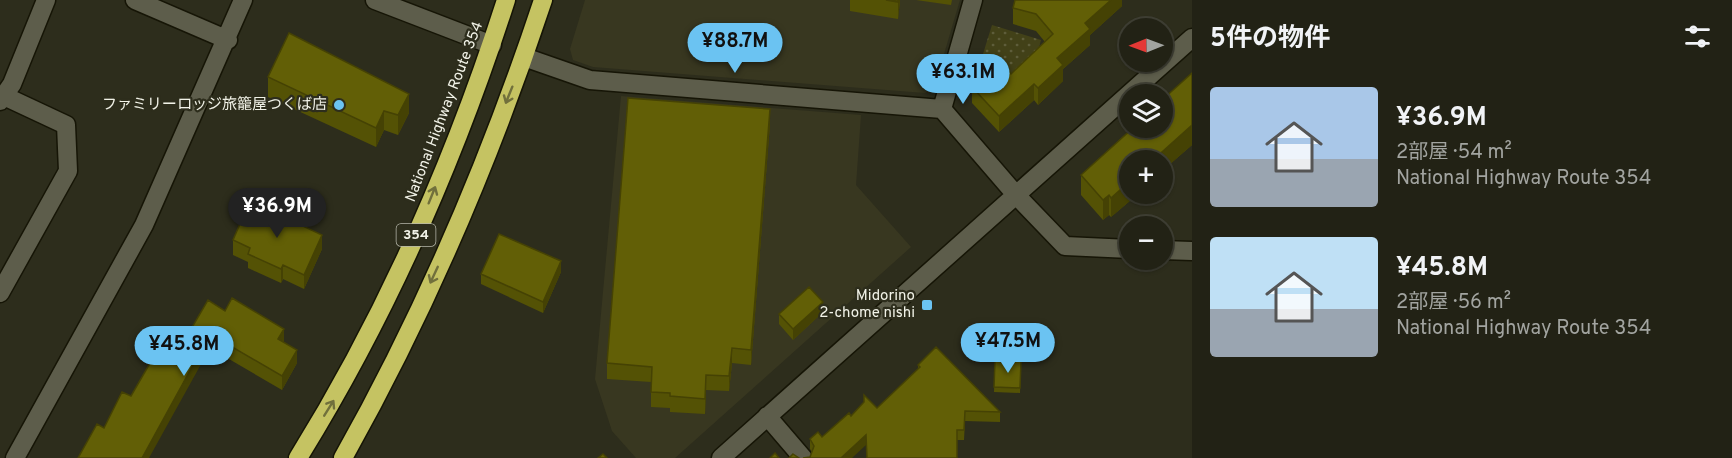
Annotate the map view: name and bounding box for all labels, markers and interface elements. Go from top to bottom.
north arrow [1119,18,1173,72]
map controls [1119,18,1173,270]
street label: National Highway Route 354 [402,19,488,205]
icon: filters [1681,20,1714,53]
pin: ¥88.7M [686,23,784,74]
text: 5件の物件 [1210,23,1330,56]
text: ¥88.7M [702,29,768,55]
pin: ¥63.1M [914,54,1012,105]
text: ¥63.1M [931,60,995,86]
button: layers [1119,84,1173,138]
one-way arrow [503,85,514,103]
place label: ファミリーロッジ旅籠屋つくば店 [102,95,327,115]
marker: ファミリーロッジ旅籠屋つくば店 [332,98,346,112]
text: ¥36.9M [1396,102,1487,135]
icon: home [1258,111,1330,183]
text: 2部屋 · 54 m² [1396,140,1512,166]
button: + [1119,150,1173,204]
text: National Highway Route 354 [1396,166,1651,192]
one-way arrow [427,186,438,205]
pin: ¥36.9M [228,188,326,239]
text: ¥36.9M [242,194,312,220]
button: − [1119,216,1173,270]
road number: 354 [396,224,436,246]
text: ¥45.8M [1396,252,1488,285]
icon: home [1258,261,1330,333]
one-way arrow [428,265,440,283]
place label: Midorino 2-chome nishi [819,287,915,323]
text: 2部屋 · 56 m² [1396,290,1511,316]
marker: Midorino 2-chome nishi [920,298,934,312]
text: National Highway Route 354 [1396,316,1651,342]
pin: ¥47.5M [959,323,1057,374]
pin: ¥45.8M [135,326,233,377]
text: ¥47.5M [975,329,1041,355]
text: ¥45.8M [149,332,219,358]
one-way arrow [324,400,336,417]

